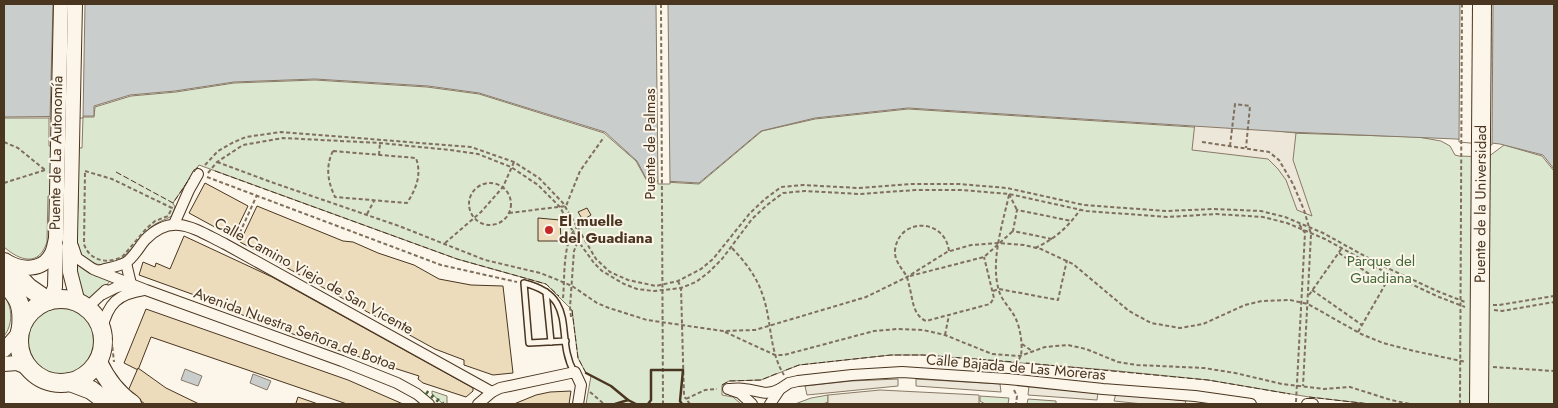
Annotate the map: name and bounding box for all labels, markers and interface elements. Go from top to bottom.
street label: Puente de La Autonomía [44,76,68,230]
street label: Puente de Palmas [639,88,661,200]
street label: Puente de la Universidad [1469,125,1492,283]
place label: El muelle del Guadiana [559,210,653,249]
street label: Calle Camino Viejo de San Vicente [210,212,418,340]
marker: El muelle del Guadiana [543,224,555,236]
park label: Parque del Guadiana [1347,250,1415,289]
street label: Avenida Nuestra Señora de Botoa [191,282,399,376]
street label: Calle Bajada de Las Moreras [925,348,1107,386]

